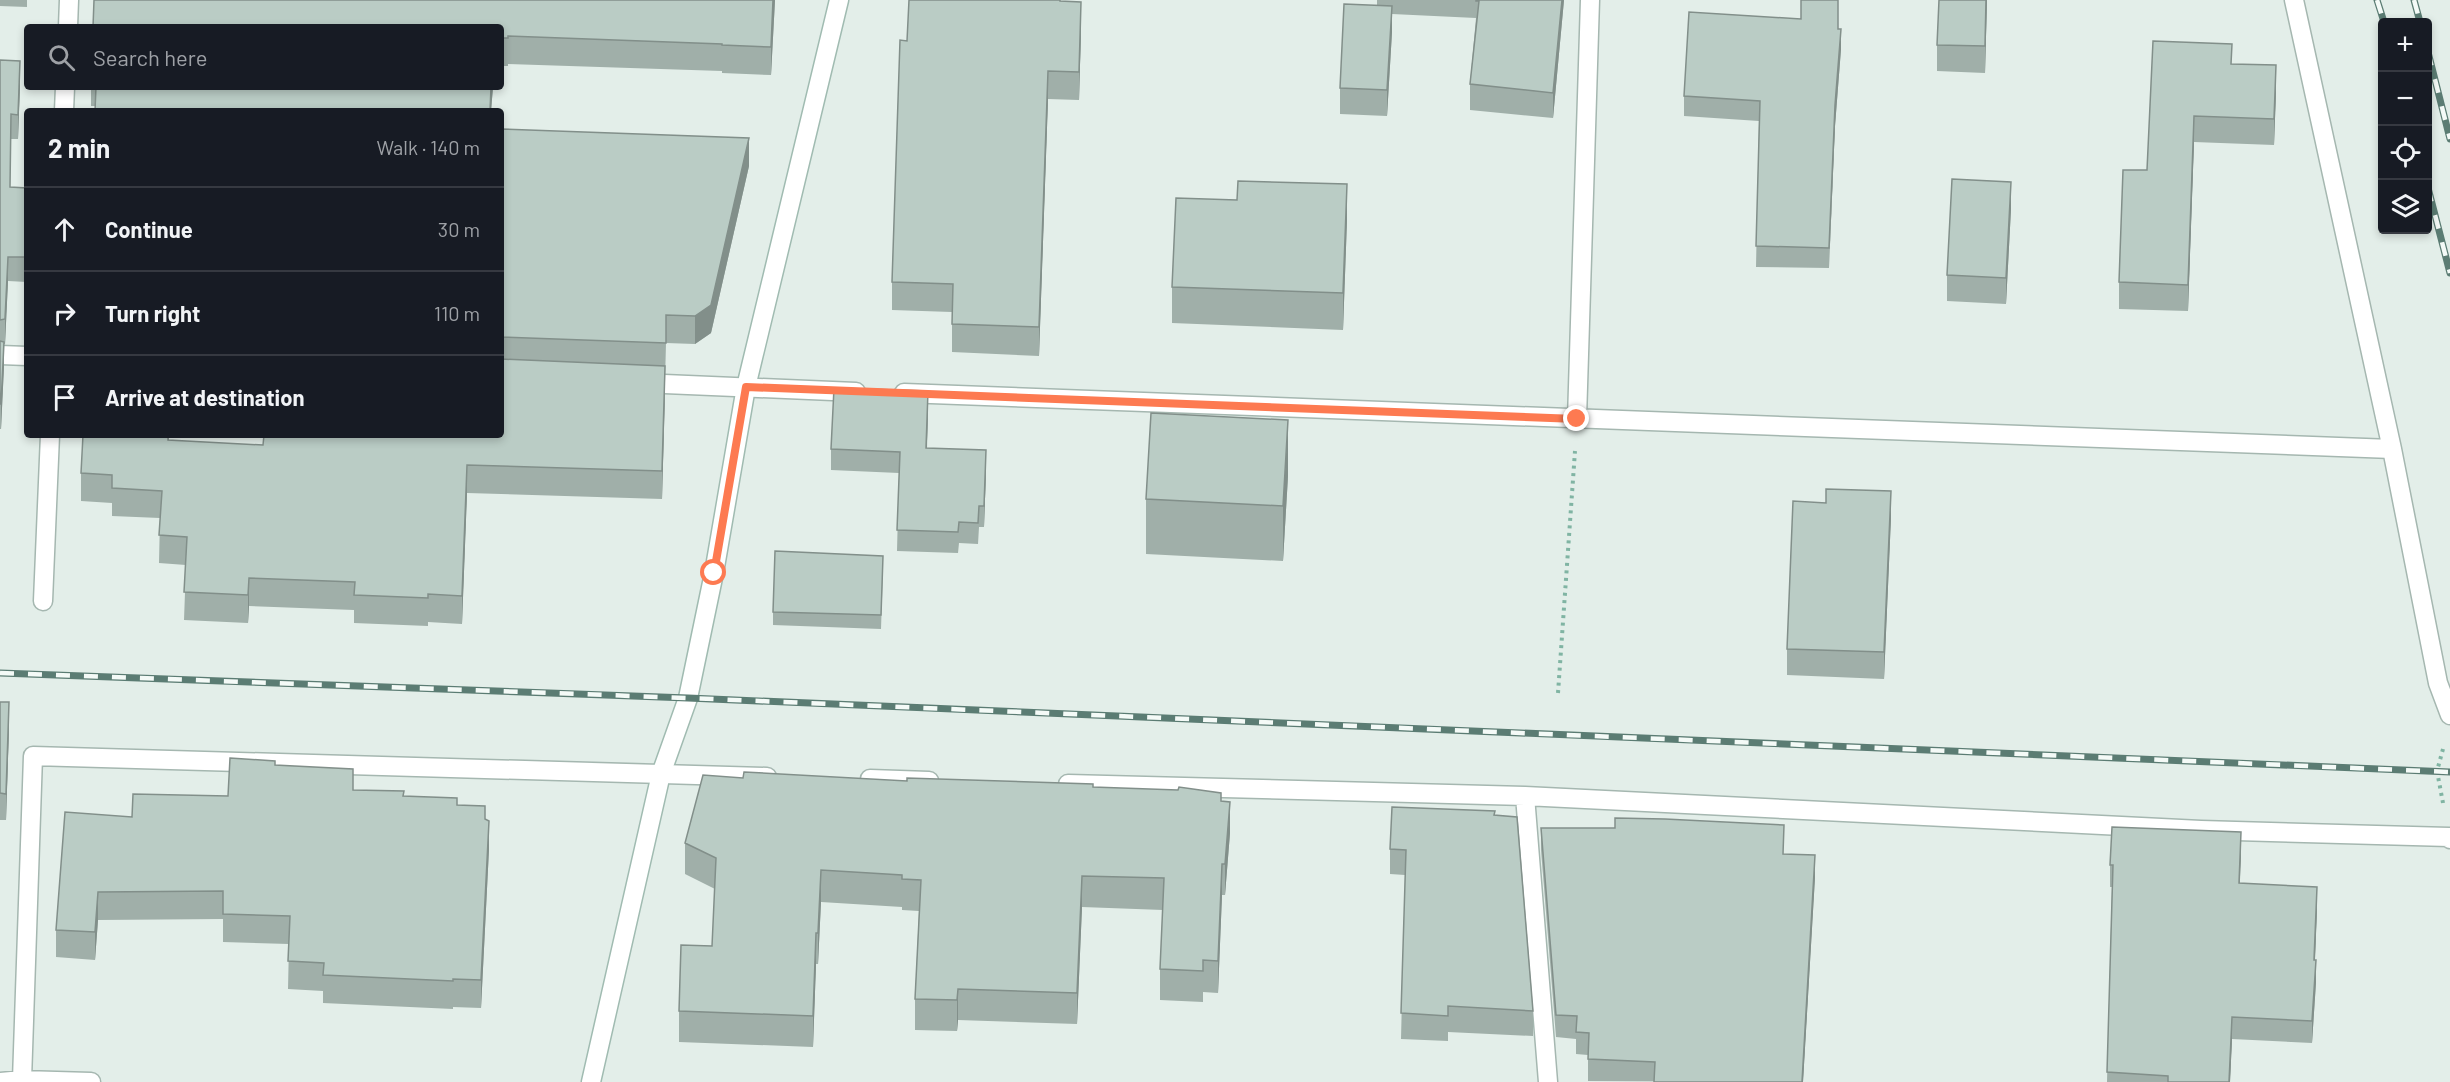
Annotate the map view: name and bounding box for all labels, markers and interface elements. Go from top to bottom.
map controls [2378,18,2432,234]
button: + [2378,18,2432,72]
search box [24,24,504,90]
icon: search [45,41,78,74]
text: Search here [93,44,207,70]
button: − [2378,72,2432,126]
button: locate [2378,126,2432,180]
text: 2 min [48,132,110,163]
text: Walk · 140 m [376,135,480,159]
button: layers [2378,180,2432,234]
icon: ahead [48,213,81,246]
text: Continue [105,216,193,242]
text: 30 m [438,217,480,241]
icon: right [48,297,81,330]
text: Turn right [105,300,200,326]
text: 110 m [434,301,480,325]
icon: arrive [48,381,81,414]
text: Arrive at destination [105,384,304,410]
route end [1563,405,1589,431]
route start [700,559,726,585]

